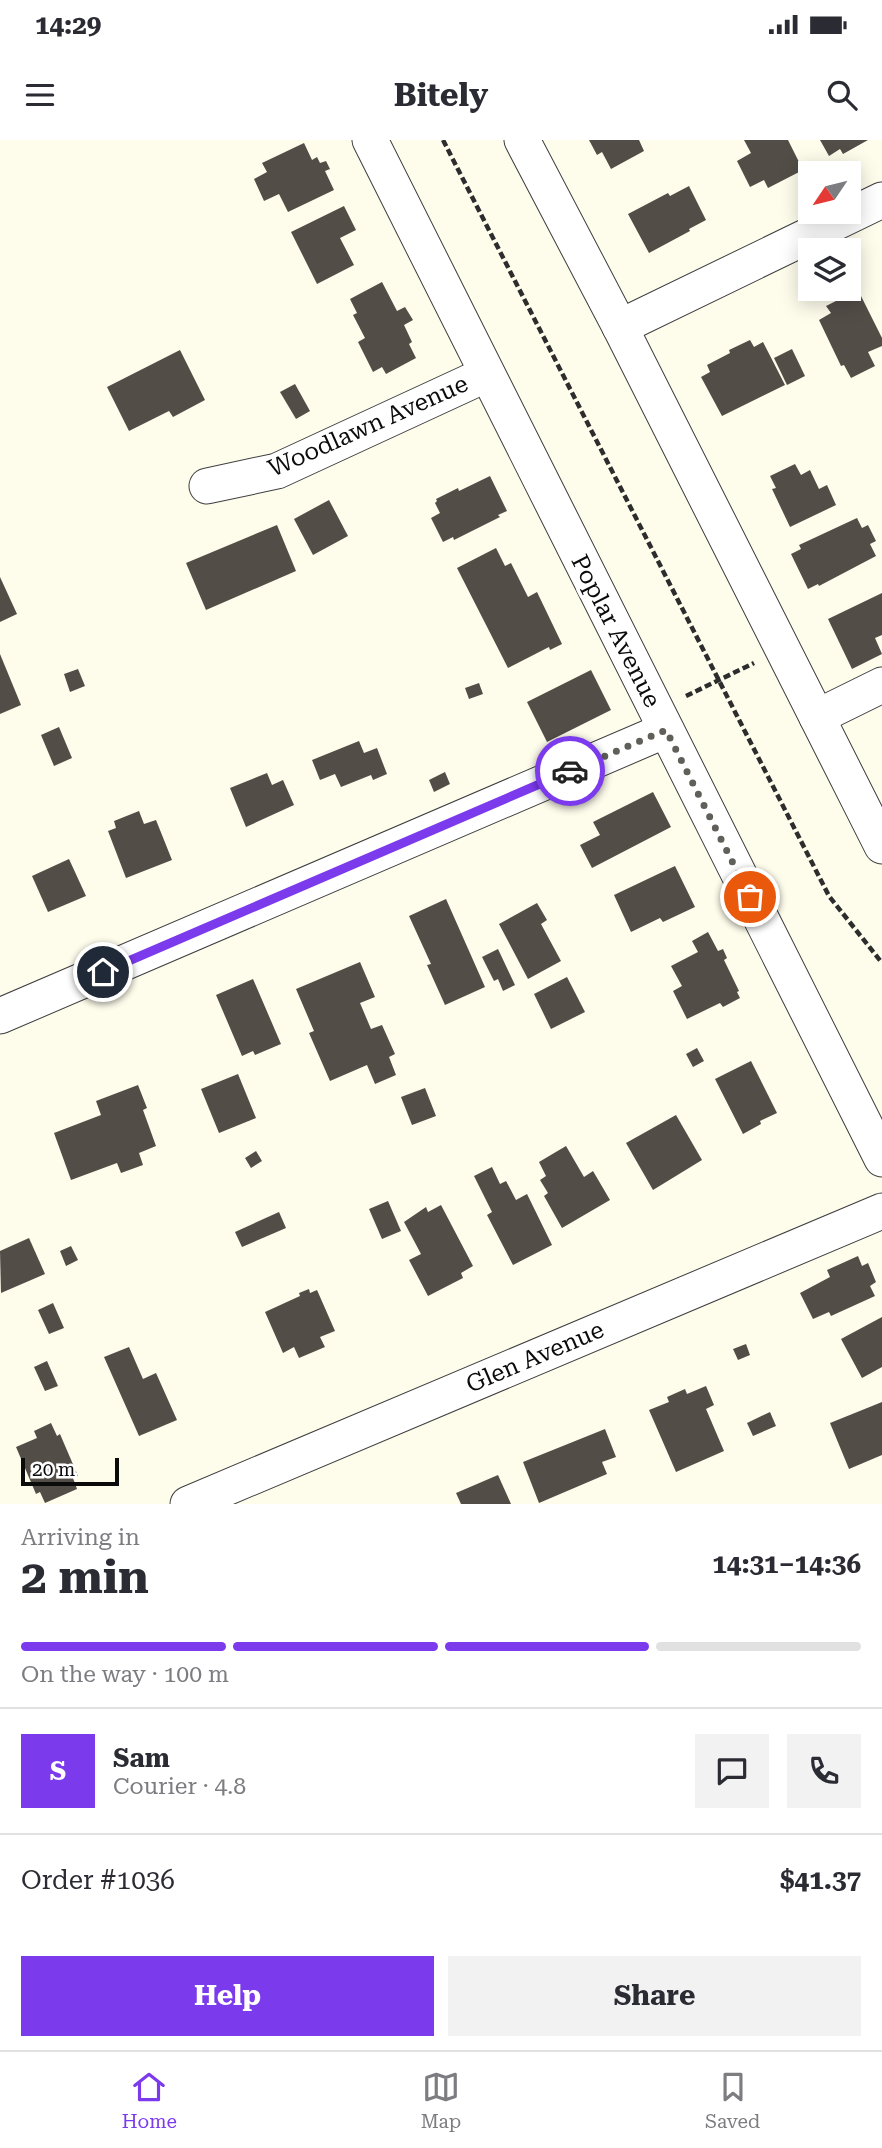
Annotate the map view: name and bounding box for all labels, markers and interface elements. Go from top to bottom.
text: 14:29 [35,10,101,40]
icon: menu [21,76,59,114]
text: Bitely [394,76,488,114]
icon: search [823,76,861,114]
north arrow [798,161,861,224]
map controls [798,161,861,301]
button: layers [798,238,861,301]
street label: Woodlawn Avenue [264,369,472,483]
street label: Poplar Avenue [565,550,667,712]
courier [535,736,605,806]
icon: car [551,752,589,790]
pin [720,867,780,927]
icon: bag [731,878,769,916]
pin [73,942,133,1002]
icon: home [84,953,122,991]
street label: Glen Avenue [462,1315,608,1399]
scale bar [21,1455,119,1487]
text: 20 m [32,1458,75,1481]
text: Arriving in [21,1524,140,1551]
text: 14:31–14:36 [712,1549,861,1579]
text: 2 min [21,1550,149,1604]
text: On the way · 100 m [21,1661,229,1688]
button: chat [695,1734,769,1808]
button: phone [787,1734,861,1808]
text: Sam [113,1743,170,1773]
text: S [50,1756,66,1786]
text: Courier · 4.8 [113,1773,246,1800]
text: Order #1036 [21,1865,175,1895]
text: $41.37 [780,1865,861,1895]
button: Help [21,1956,434,2036]
button: Share [448,1956,861,2036]
tab: Home [122,2068,177,2133]
tab: Map [421,2068,461,2133]
tab: Saved [705,2068,760,2133]

